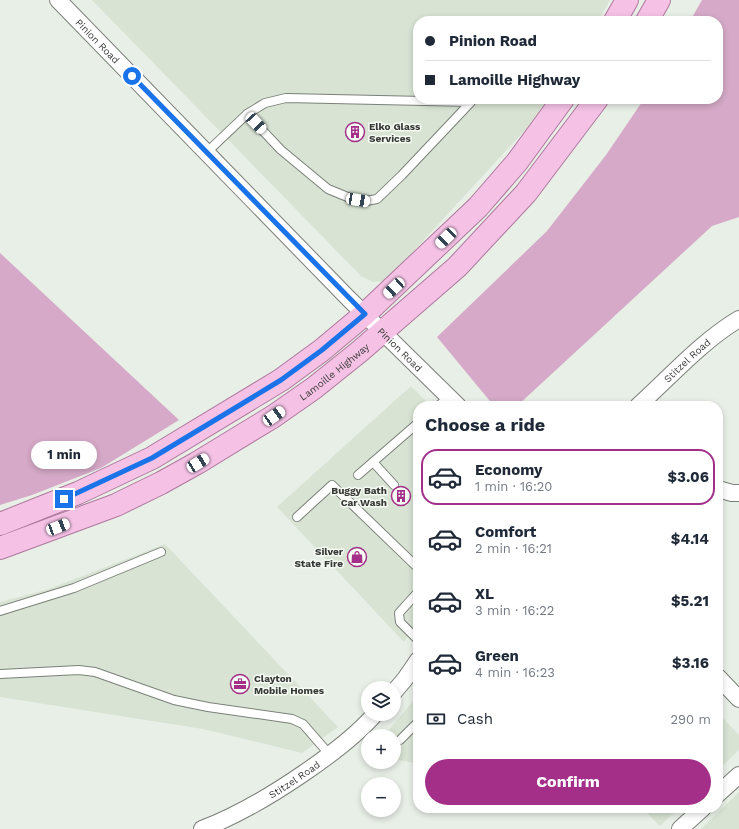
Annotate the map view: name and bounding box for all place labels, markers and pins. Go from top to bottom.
building icon: Elko Glass Services [344,121,366,143]
place label: Elko Glass Services [369,121,421,144]
place label: Buggy Bath Car Wash [331,485,387,508]
building icon: Buggy Bath Car Wash [390,485,412,507]
place label: Silver State Fire [294,546,344,569]
shop icon: Silver State Fire [346,546,368,568]
office icon: Clayton Mobile Homes [229,673,251,695]
place label: Clayton Mobile Homes [254,673,325,696]

